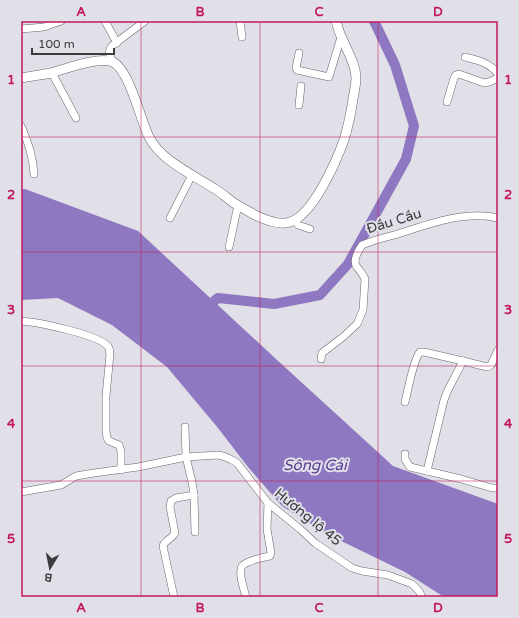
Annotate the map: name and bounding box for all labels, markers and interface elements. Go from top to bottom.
text: A [76,4,86,20]
text: B [195,4,205,20]
text: C [314,4,324,20]
text: D [433,4,443,20]
scale bar [32,30,114,56]
text: 100 m [38,37,75,51]
text: 1 [7,72,15,88]
text: 1 [504,72,512,88]
text: 2 [7,187,15,203]
text: 2 [504,187,512,203]
street label: Đầu Cầu [364,205,424,237]
text: 3 [7,302,15,318]
text: 3 [504,302,512,318]
text: 4 [7,416,16,432]
text: 4 [504,416,513,432]
water label: Sông Cái [283,456,349,474]
street label: Hương lộ 45 [271,485,345,549]
text: 5 [7,531,15,547]
text: 5 [504,531,512,547]
north arrow [30,548,70,588]
text: B [43,570,53,584]
text: A [76,600,86,616]
text: B [195,600,205,616]
text: C [314,600,324,616]
text: D [433,600,443,616]

